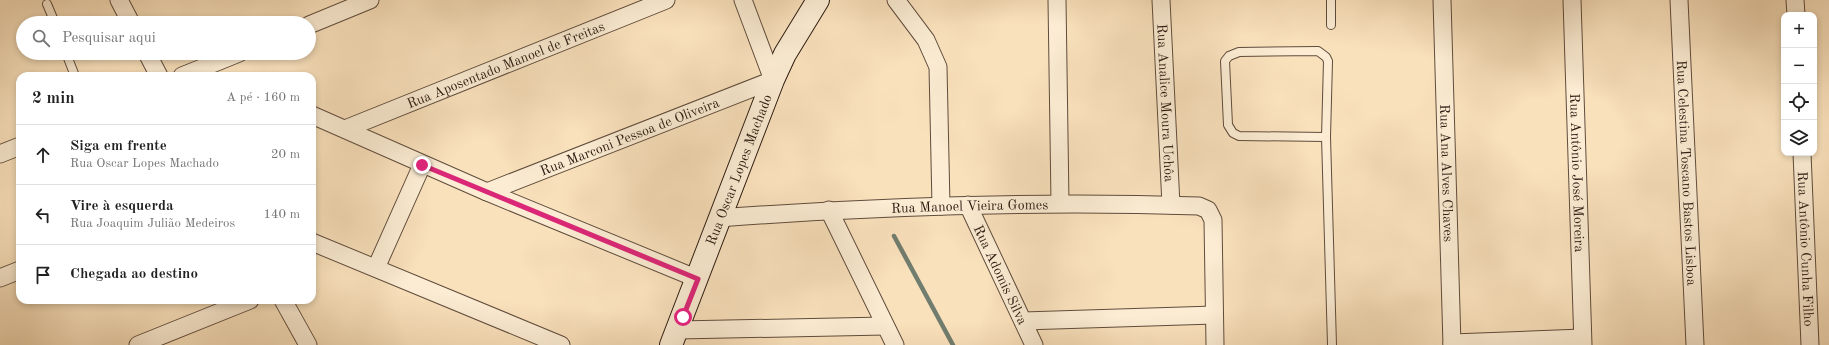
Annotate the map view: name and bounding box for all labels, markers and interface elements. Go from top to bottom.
map controls [1781,12,1817,156]
button: + [1781,12,1817,48]
search box [16,16,316,60]
street label: Rua Aposentado Manoel de Freitas [405,19,607,111]
street label: Rua Analice Moura Uchôa [1154,24,1176,182]
icon: search [30,27,52,49]
text: Pesquisar aqui [62,31,156,46]
button: − [1781,48,1817,84]
street label: Rua Celestina Toscano Bastos Lisboa [1674,60,1698,286]
button: locate [1781,84,1817,120]
text: 2 min [32,90,75,107]
text: A pé · 160 m [226,91,300,104]
street label: Rua Oscar Lopes Machado [704,92,775,247]
street label: Rua Antônio José Moreira [1567,93,1586,253]
street label: Rua Marconi Pessoa de Oliveira [538,96,721,178]
street label: Rua Ana Alves Chaves [1437,104,1455,242]
button: layers [1781,120,1817,156]
text: Siga em frente [70,139,167,154]
icon: ahead [32,144,54,166]
text: 20 m [271,148,300,161]
route end [413,156,431,174]
text: Rua Oscar Lopes Machado [70,157,219,170]
street label: Rua Antônio Cunha Filho [1795,171,1815,327]
street label: Rua Manoel Vieira Gomes [891,198,1048,216]
text: Vire à esquerda [70,199,174,214]
icon: left [32,204,54,226]
text: 140 m [263,208,300,221]
text: Rua Joaquim Julião Medeiros [70,217,235,230]
street label: Rua Adomis Silva [970,223,1029,327]
icon: arrive [32,264,54,286]
text: Chegada ao destino [70,267,198,282]
route start [674,308,692,326]

